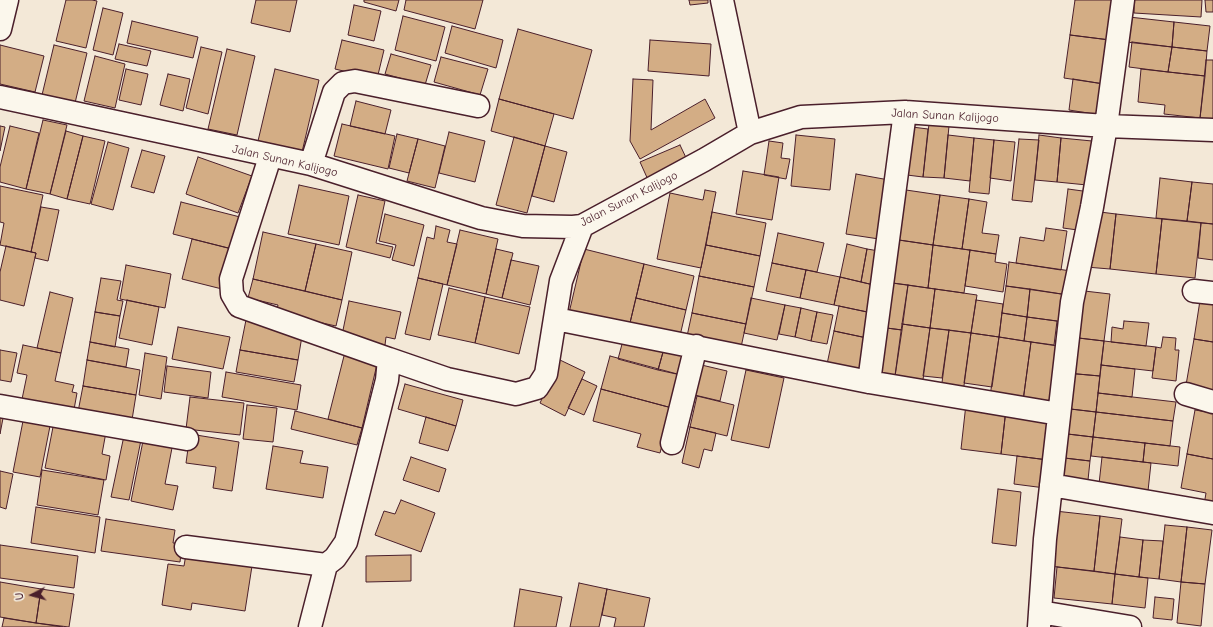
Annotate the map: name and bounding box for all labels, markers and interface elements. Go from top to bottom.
street label: Jalan Sunan Kalijogo [891,106,999,126]
street label: Jalan Sunan Kalijogo [231,142,339,180]
street label: Jalan Sunan Kalijogo [578,168,680,230]
north arrow [12,575,52,615]
text: U [13,592,26,601]

